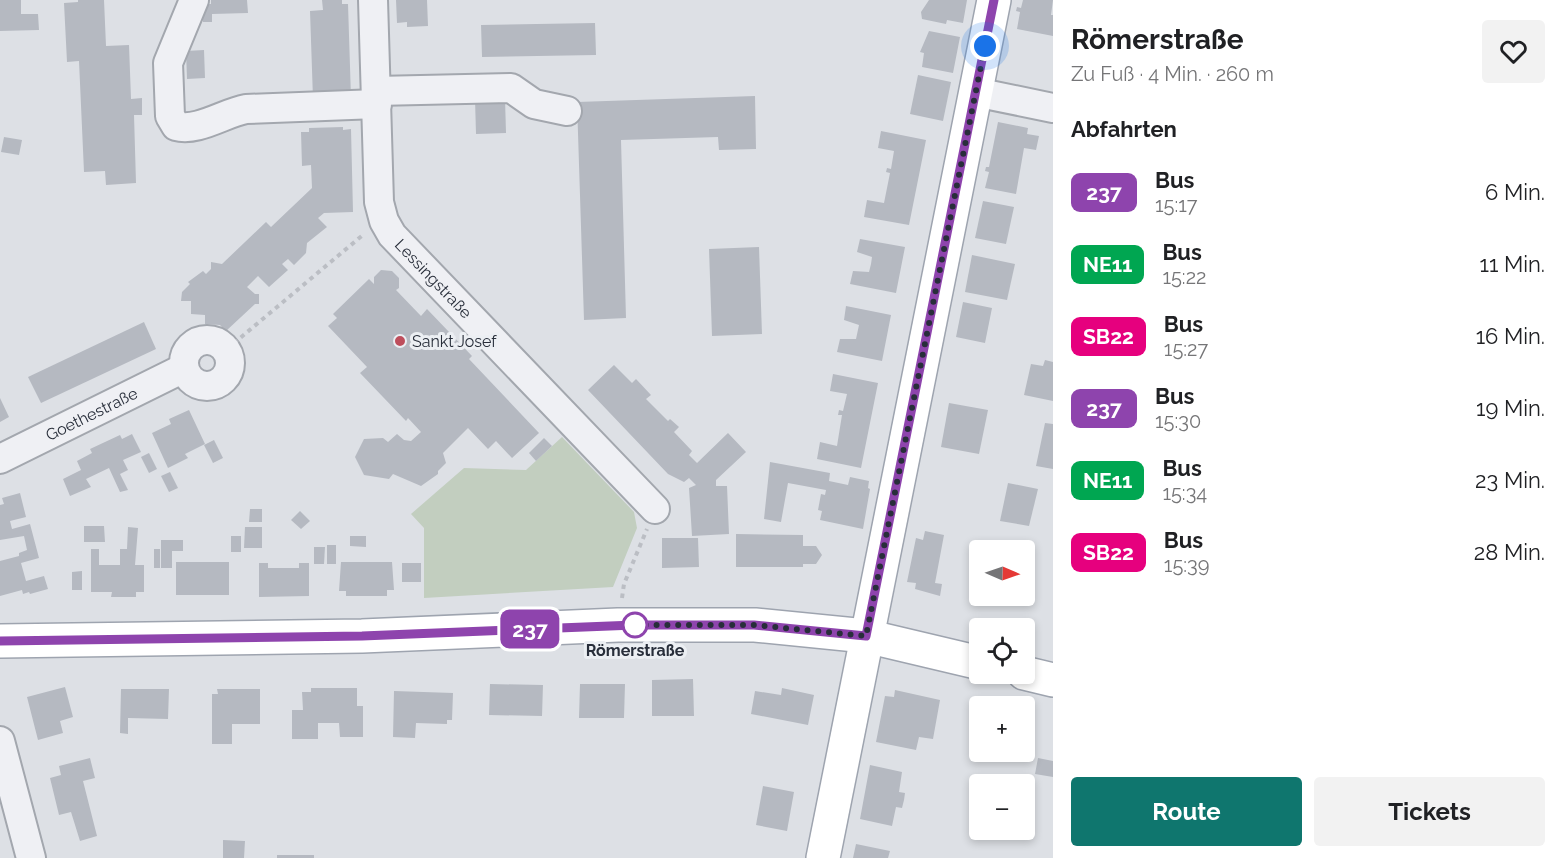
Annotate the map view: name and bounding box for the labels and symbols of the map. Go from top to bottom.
your location [970,31,1000,61]
street label: Lessingstraße [391,235,476,322]
place label: Sankt Josef [412,332,497,351]
marker: Sankt Josef [393,334,407,348]
street label: Goethestraße [42,383,141,444]
north arrow [969,540,1035,606]
line badge: 237 [496,610,564,648]
marker: Römerstraße [622,612,648,638]
place label: Römerstraße [586,641,685,660]

